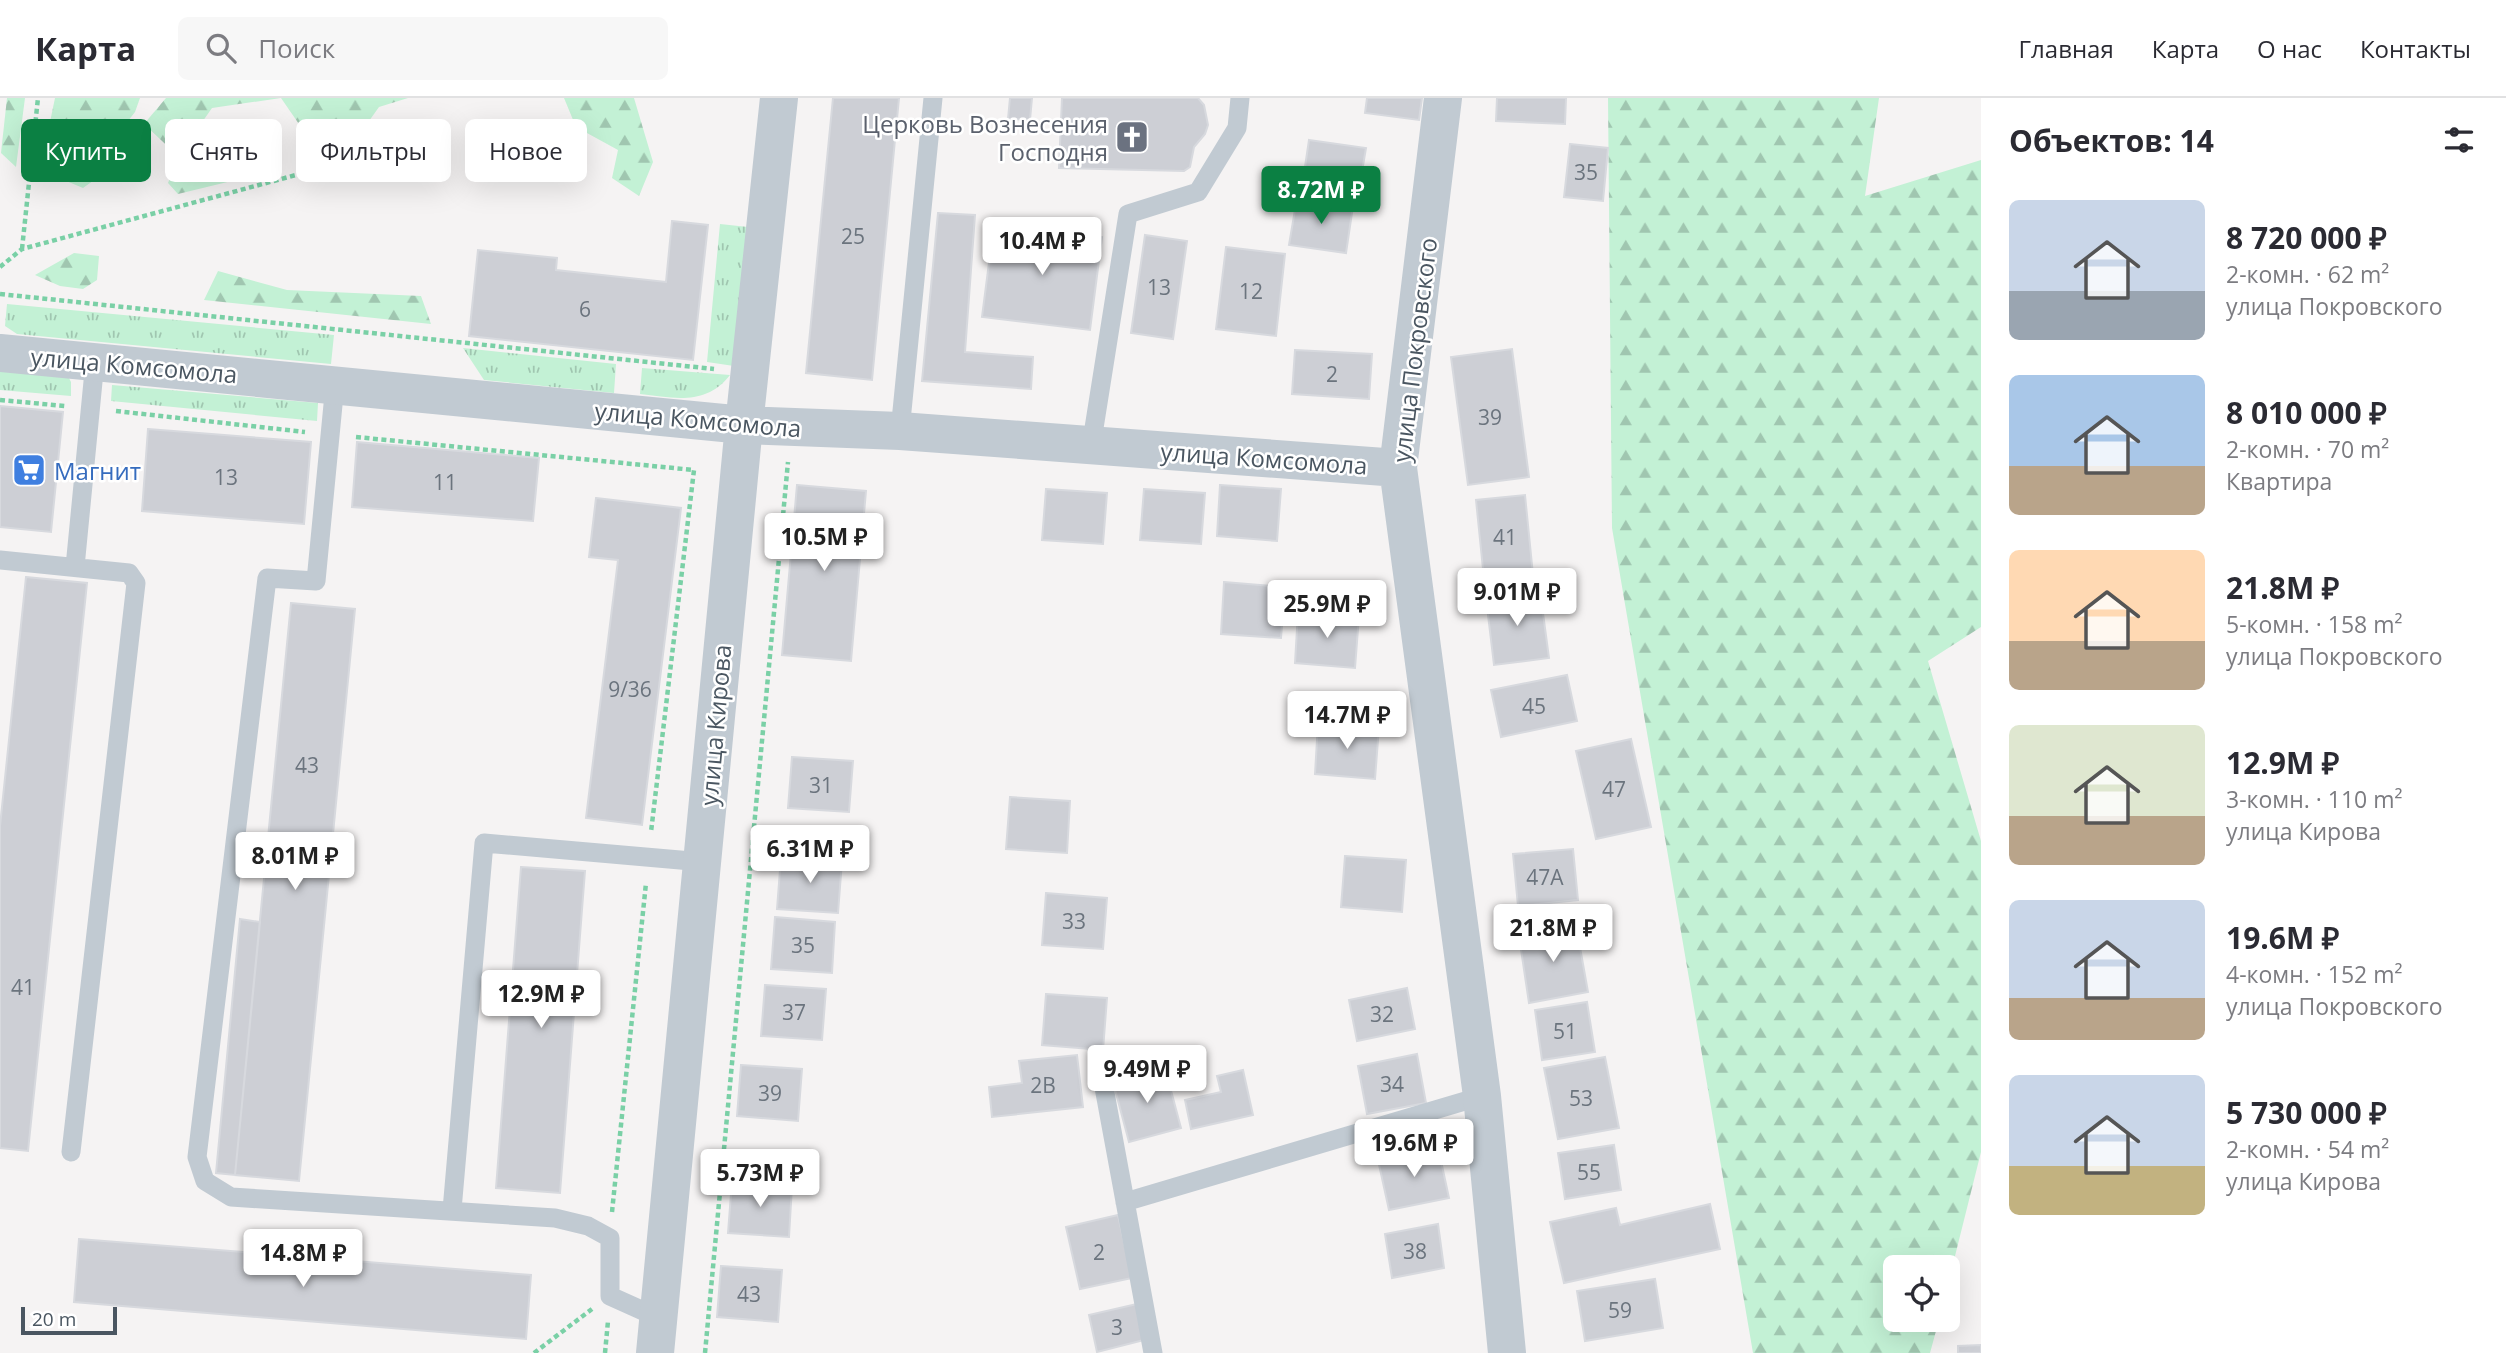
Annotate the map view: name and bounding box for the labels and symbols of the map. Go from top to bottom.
place label: Церковь Вознесения Господня [862,107,1108,168]
church icon: Церковь Вознесения Господня [1113,118,1151,156]
house number: 35 [1574,158,1598,186]
pin: 8.72M ₽ [1256,166,1386,226]
pin: 10.4M ₽ [977,218,1107,277]
house number: 25 [841,222,865,250]
street label: улица Покровского [1384,236,1444,464]
house number: 13 [1147,273,1171,301]
house number: 12 [1239,277,1263,305]
house number: 6 [579,295,591,323]
street label: улица Комсомола [29,340,239,390]
house number: 2 [1326,360,1338,388]
street label: улица Комсомола [593,394,803,444]
house number: 39 [1478,403,1502,431]
street label: улица Комсомола [1159,434,1369,482]
supermarket icon: Магнит [10,451,48,489]
place label: Магнит [54,454,141,487]
house number: 13 [214,463,238,491]
house number: 11 [433,468,457,496]
pin: 10.5M ₽ [759,514,889,573]
house number: 41 [1493,523,1517,551]
pin: 9.01M ₽ [1452,568,1582,628]
pin: 25.9M ₽ [1262,580,1392,640]
street label: улица Кирова [692,643,738,807]
house number: 9/36 [608,675,652,703]
pin: 14.7M ₽ [1282,692,1412,751]
house number: 45 [1522,692,1546,720]
house number: 43 [295,751,319,779]
house number: 31 [809,771,833,799]
house number: 47 [1602,775,1626,803]
pin: 6.31M ₽ [745,826,875,885]
pin: 8.01M ₽ [230,832,360,892]
house number: 47А [1526,863,1564,891]
pin: 21.8M ₽ [1488,904,1618,964]
house number: 33 [1062,907,1086,935]
house number: 35 [791,931,815,959]
pin: 12.9M ₽ [476,970,606,1030]
house number: 41 [11,973,35,1001]
house number: 37 [782,998,806,1026]
house number: 32 [1370,1000,1394,1028]
house number: 51 [1553,1017,1577,1045]
pin: 9.49M ₽ [1082,1046,1212,1105]
house number: 34 [1380,1070,1404,1098]
house number: 2В [1030,1071,1056,1099]
house number: 39 [758,1079,782,1107]
house number: 53 [1569,1084,1593,1112]
pin: 19.6M ₽ [1349,1119,1479,1179]
pin: 5.73M ₽ [695,1150,825,1209]
house number: 55 [1577,1158,1601,1186]
pin: 14.8M ₽ [238,1230,368,1289]
house number: 38 [1403,1237,1427,1265]
house number: 2 [1093,1238,1105,1266]
house number: 43 [737,1280,761,1308]
house number: 59 [1608,1296,1632,1324]
scale bar [21,1304,117,1336]
house number: 3 [1111,1313,1123,1341]

